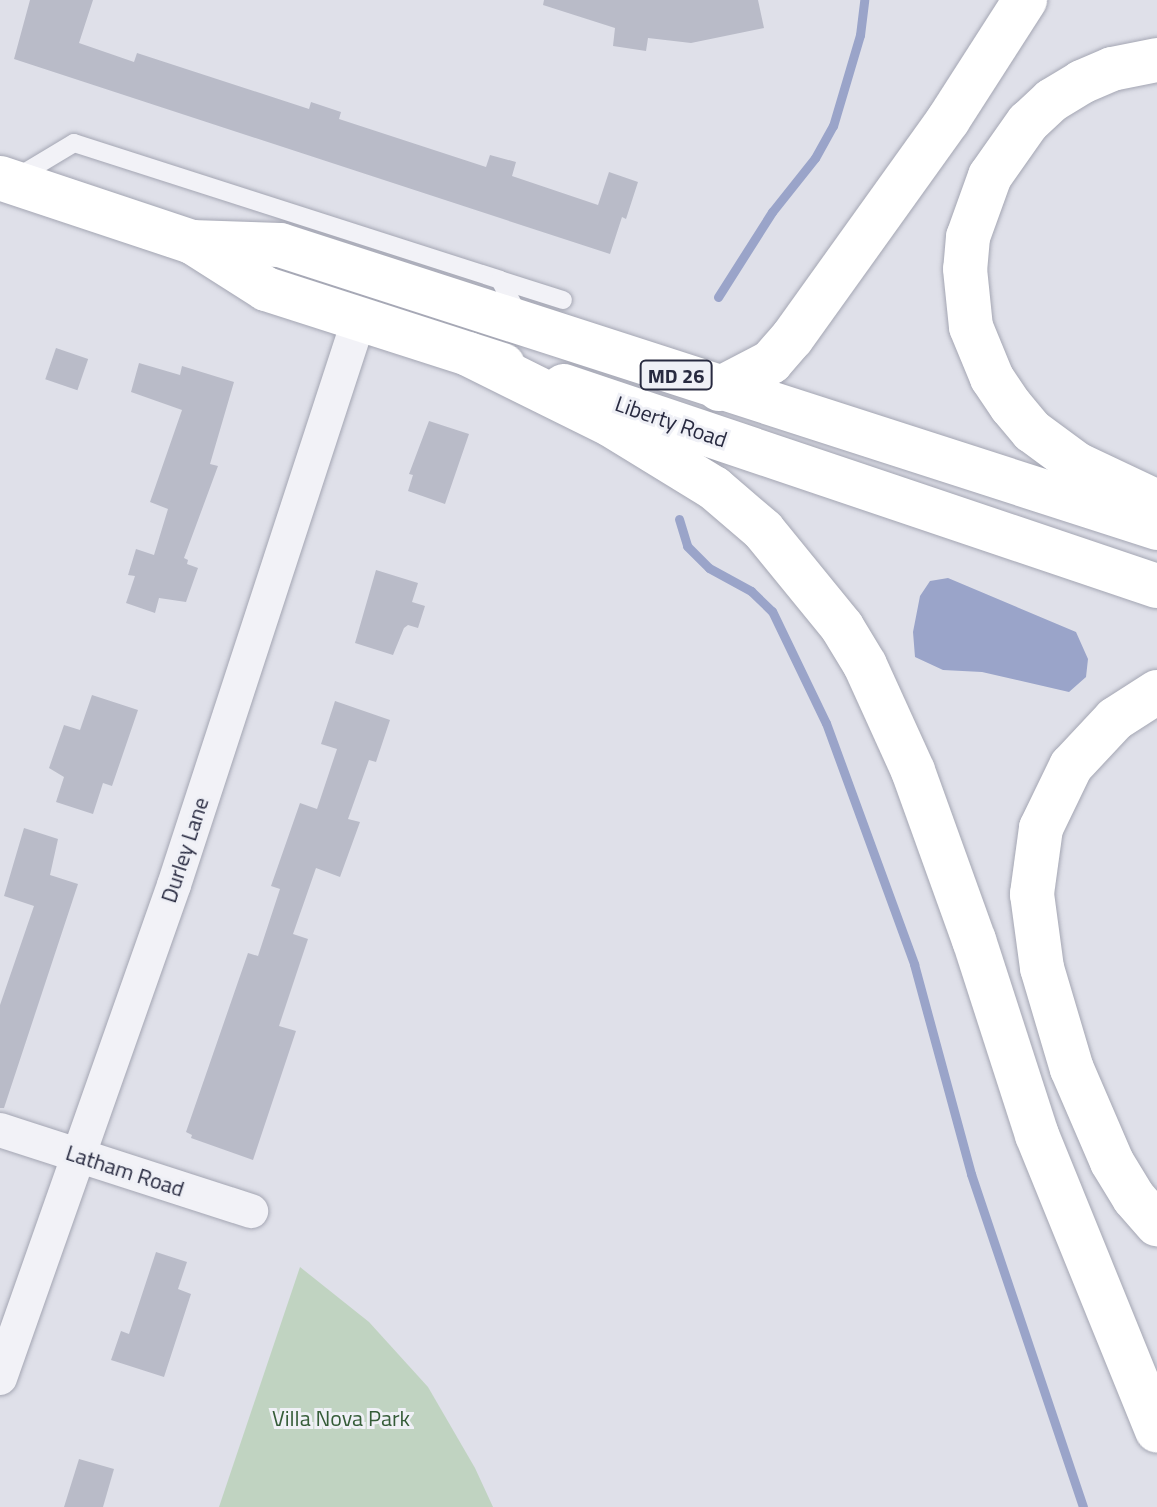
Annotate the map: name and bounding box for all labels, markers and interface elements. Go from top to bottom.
road number: MD 26 [638,359,714,391]
street label: Liberty Road [612,391,730,453]
street label: Durley Lane [156,794,214,906]
street label: Latham Road [62,1139,188,1203]
park label: Villa Nova Park [272,1406,410,1432]

